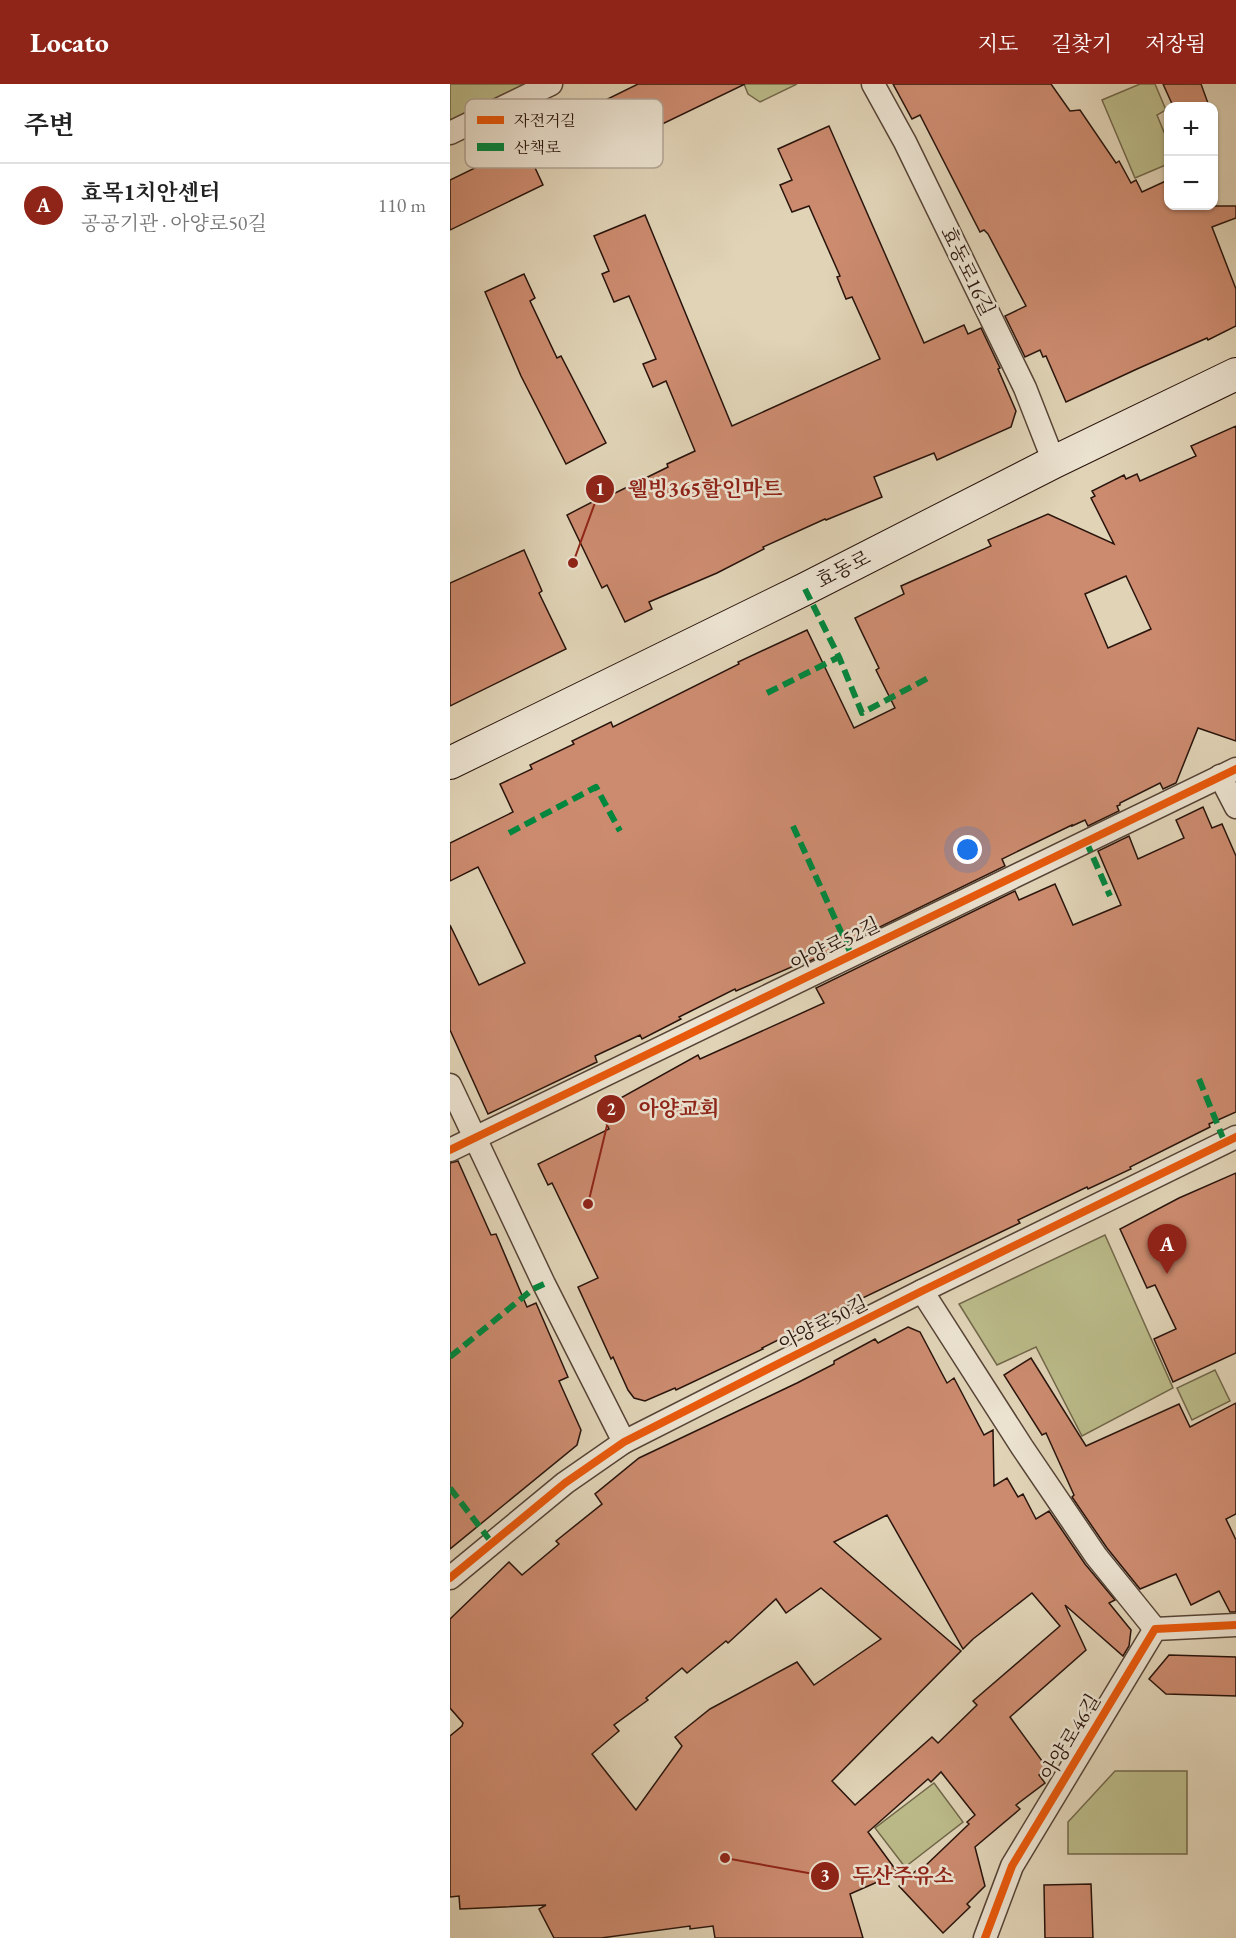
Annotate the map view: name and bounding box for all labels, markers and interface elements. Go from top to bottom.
text: Locato [30,24,109,60]
text: 지도 [978,30,1018,57]
text: 길찾기 [1051,30,1112,57]
text: 저장됨 [1145,30,1206,57]
legend [465,99,663,168]
map controls [1164,102,1218,210]
button: + [1164,102,1218,156]
text: 주변 [24,108,74,142]
text: 자전거길 [514,110,576,131]
text: 산책로 [514,137,561,158]
button: − [1164,156,1218,210]
text: 효목1치안센터 [81,178,220,207]
text: A [36,192,51,218]
text: 110 m [378,192,426,218]
text: 공공기관 · 아양로50길 [81,210,267,236]
street label: 효동로16길 [935,222,1001,320]
callout: 웰빙365할인마트 [585,470,794,509]
text: 웰빙365할인마트 [627,475,783,502]
text: 1 [595,477,605,500]
street label: 효동로 [811,544,875,594]
your location [953,835,982,864]
street label: 아양로52길 [786,911,884,977]
callout: 아양교회 [596,1089,731,1128]
text: 아양교회 [638,1095,720,1122]
text: 2 [606,1097,616,1120]
pin: A [1148,1224,1186,1274]
street label: 아양로50길 [774,1290,872,1356]
street label: 아양로46길 [1034,1689,1106,1785]
callout: 두산주유소 [810,1857,966,1896]
text: 두산주유소 [852,1862,954,1889]
text: 3 [820,1864,830,1887]

